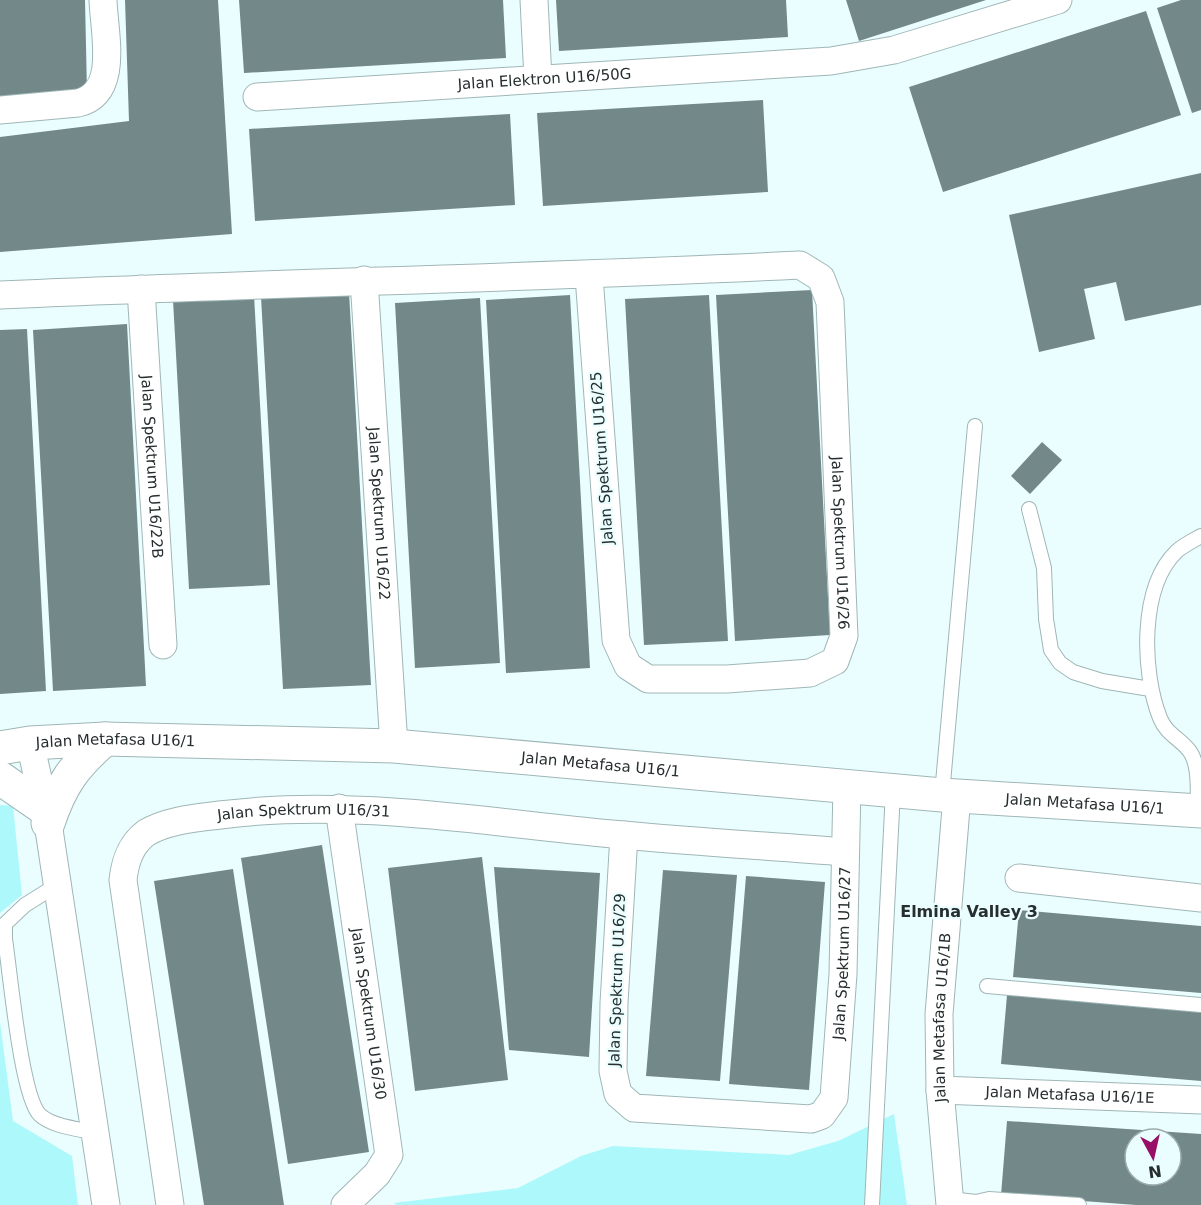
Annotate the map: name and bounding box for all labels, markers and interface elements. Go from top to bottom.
street label: Jalan Elektron U16/50G [456,65,632,93]
street label: Jalan Spektrum U16/25 [587,371,617,546]
street label: Jalan Spektrum U16/22B [137,373,167,559]
street label: Jalan Spektrum U16/22 [364,425,394,601]
street label: Jalan Spektrum U16/26 [827,455,853,630]
street label: Jalan Metafasa U16/1 [34,730,195,752]
street label: Jalan Metafasa U16/1 [519,748,681,781]
street label: Jalan Metafasa U16/1 [1004,790,1165,818]
street label: Jalan Spektrum U16/31 [215,800,391,824]
street label: Jalan Spektrum U16/27 [829,866,854,1042]
street label: Jalan Spektrum U16/29 [605,893,629,1068]
district label: Elmina Valley 3 [900,902,1038,921]
street label: Jalan Spektrum U16/30 [347,926,390,1101]
street label: Jalan Metafasa U16/1B [930,932,955,1104]
street label: Jalan Metafasa U16/1E [984,1083,1155,1107]
north arrow [1123,1127,1183,1187]
text: N [1147,1161,1163,1182]

